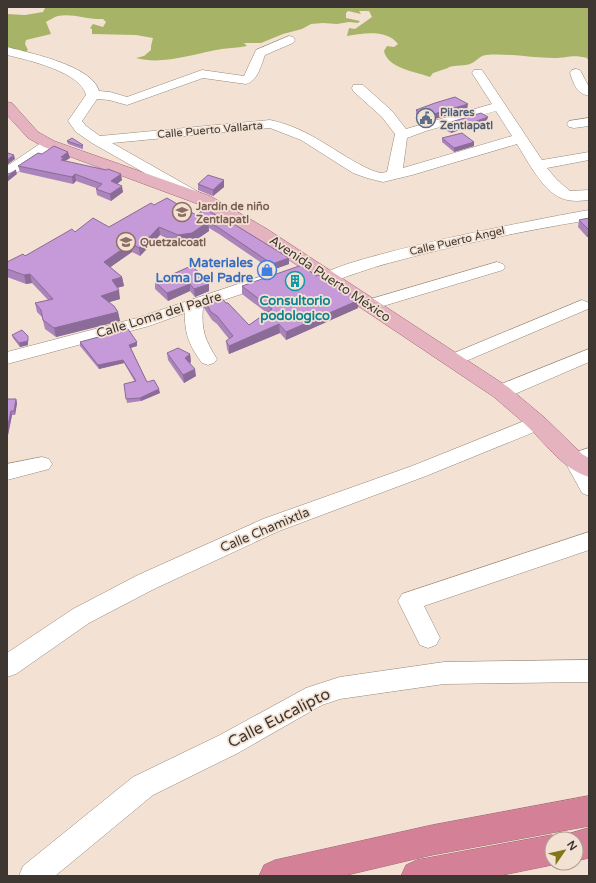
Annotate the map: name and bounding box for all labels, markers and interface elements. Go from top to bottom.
place label: Pilares Zentlapatl [440,106,493,133]
public building icon: Pilares Zentlapatl [415,107,437,129]
street label: Calle Puerto Vallarta [157,119,263,141]
place label: Jardín de niño Zentlapatl [195,200,270,227]
school or university icon: Jardín de niño Zentlapatl [171,201,193,223]
street label: Calle Puerto Ángel [408,223,506,258]
school or university icon: Quetzalcoatl [115,231,137,253]
street label: Avenida Puerto México [266,232,394,326]
place label: Quetzalcoatl [140,236,206,249]
place label: Materiales Loma Del Padre [155,255,254,286]
shop icon: Materiales Loma Del Padre [256,259,278,281]
building icon: Consultorio podologico [284,270,306,292]
street label: Calle Loma del Padre [95,288,223,342]
place label: Consultorio podologico [260,293,331,324]
street label: Calle Chamixtla [218,504,312,556]
street label: Calle Eucalipto [224,684,334,752]
north arrow [544,831,584,871]
text: N [564,838,580,853]

